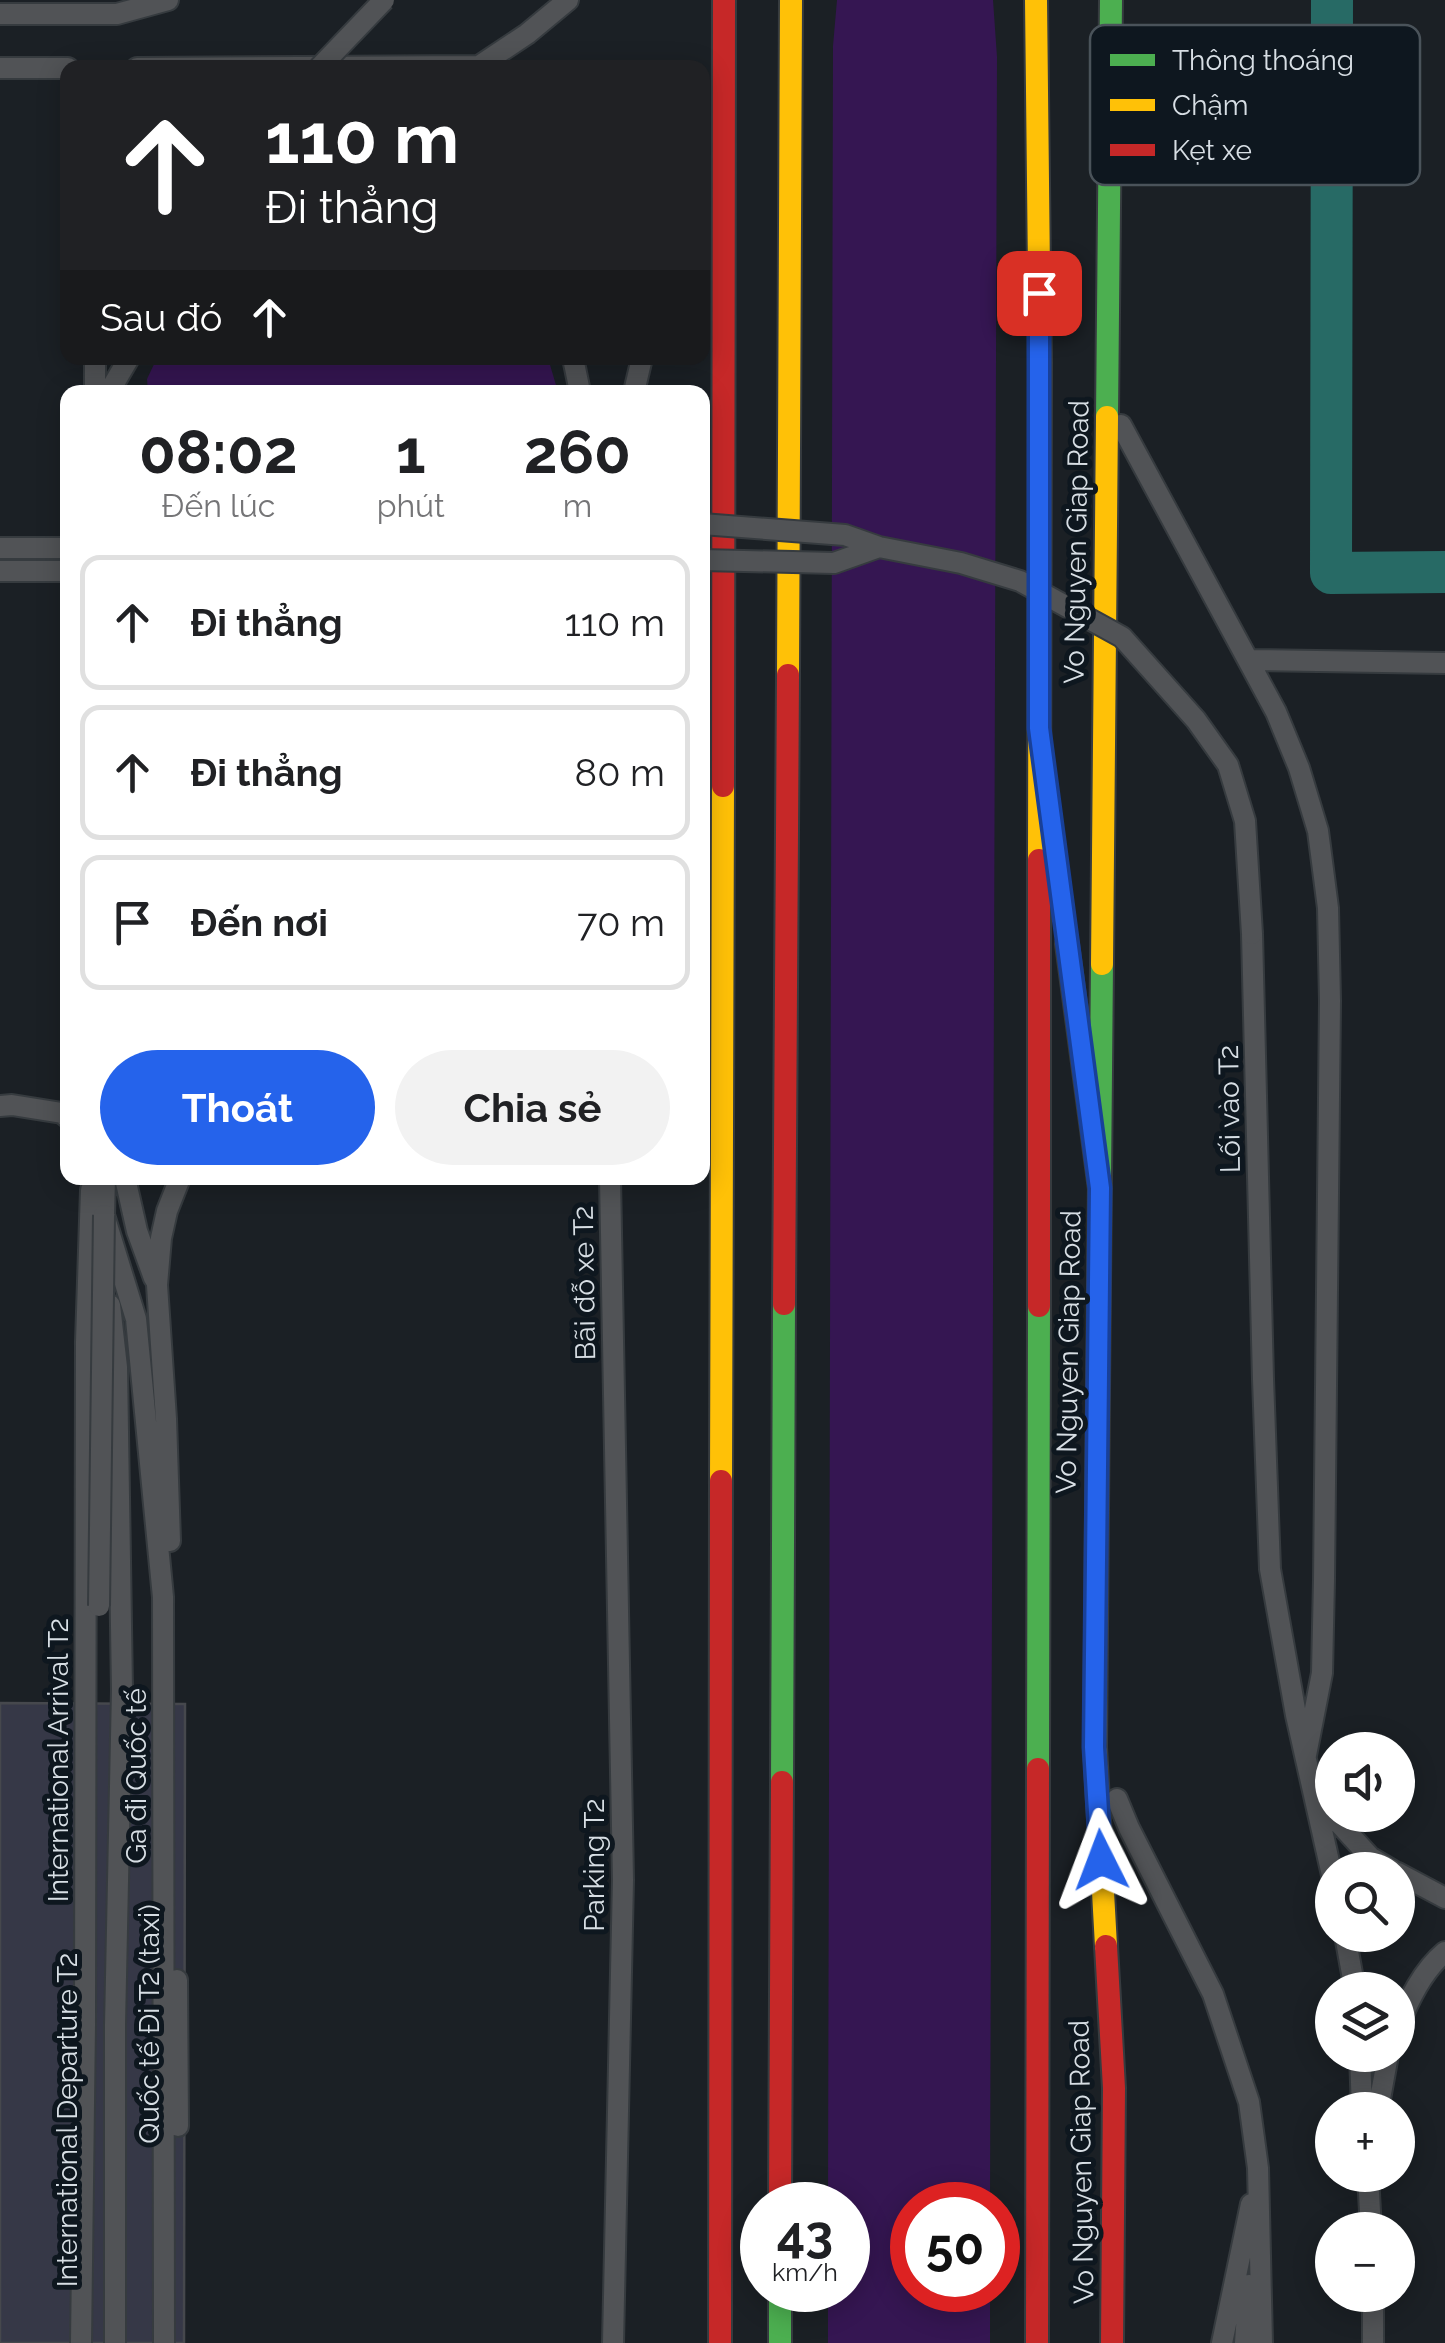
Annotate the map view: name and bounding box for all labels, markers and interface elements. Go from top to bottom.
legend [1090,25,1420,185]
text: Thông thoáng [1172,44,1354,77]
text: Chậm [1172,89,1249,122]
text: 110 m [265,97,459,179]
icon: ahead [100,100,230,230]
text: Kẹt xe [1172,134,1252,167]
text: Đi thẳng [265,181,439,234]
pin [997,251,1082,336]
icon: arrive [1012,266,1067,321]
icon: ahead [242,290,297,345]
text: Sau đó [100,295,222,340]
street label: Vo Nguyen Giap Road [1058,400,1095,684]
text: 08:02 [139,417,298,487]
text: 1 [396,417,426,487]
text: 260 [524,417,631,487]
text: Đến lúc [161,487,275,524]
text: phút [377,487,445,524]
text: m [563,487,592,524]
icon: ahead [105,595,160,650]
text: Đi thẳng [190,600,343,645]
text: 110 m [565,600,665,645]
icon: ahead [105,745,160,800]
text: Đi thẳng [190,750,343,795]
text: 80 m [575,750,665,795]
icon: arrive [105,895,160,950]
text: Đến nơi [190,900,328,945]
text: 70 m [577,900,665,945]
street label: Lối vào T2 [1212,1045,1247,1173]
button: Thoát [100,1050,375,1165]
button: Chia sẻ [395,1050,670,1165]
street label: Bãi đỗ xe T2 [567,1205,602,1361]
street label: Vo Nguyen Giap Road [1050,1210,1087,1494]
street label: International Arrival T2 [42,1618,75,1902]
street label: Ga đi Quốc tế [120,1688,153,1864]
map controls [1315,1732,1415,2312]
button: sound [1315,1732,1415,1832]
street label: Parking T2 [578,1798,611,1932]
position arrow [1049,1808,1153,1912]
button: search [1315,1852,1415,1952]
street label: Quốc tế Đi T2 (taxi) [133,1904,166,2144]
street label: International Departure T2 [51,1953,84,2287]
button: layers [1315,1972,1415,2072]
street label: Vo Nguyen Giap Road [1063,2020,1100,2304]
button: + [1315,2092,1415,2192]
speed limit sign: 50 [890,2182,1020,2312]
text: 43 [777,2205,833,2264]
button: − [1315,2212,1415,2312]
text: km/h [772,2257,838,2287]

